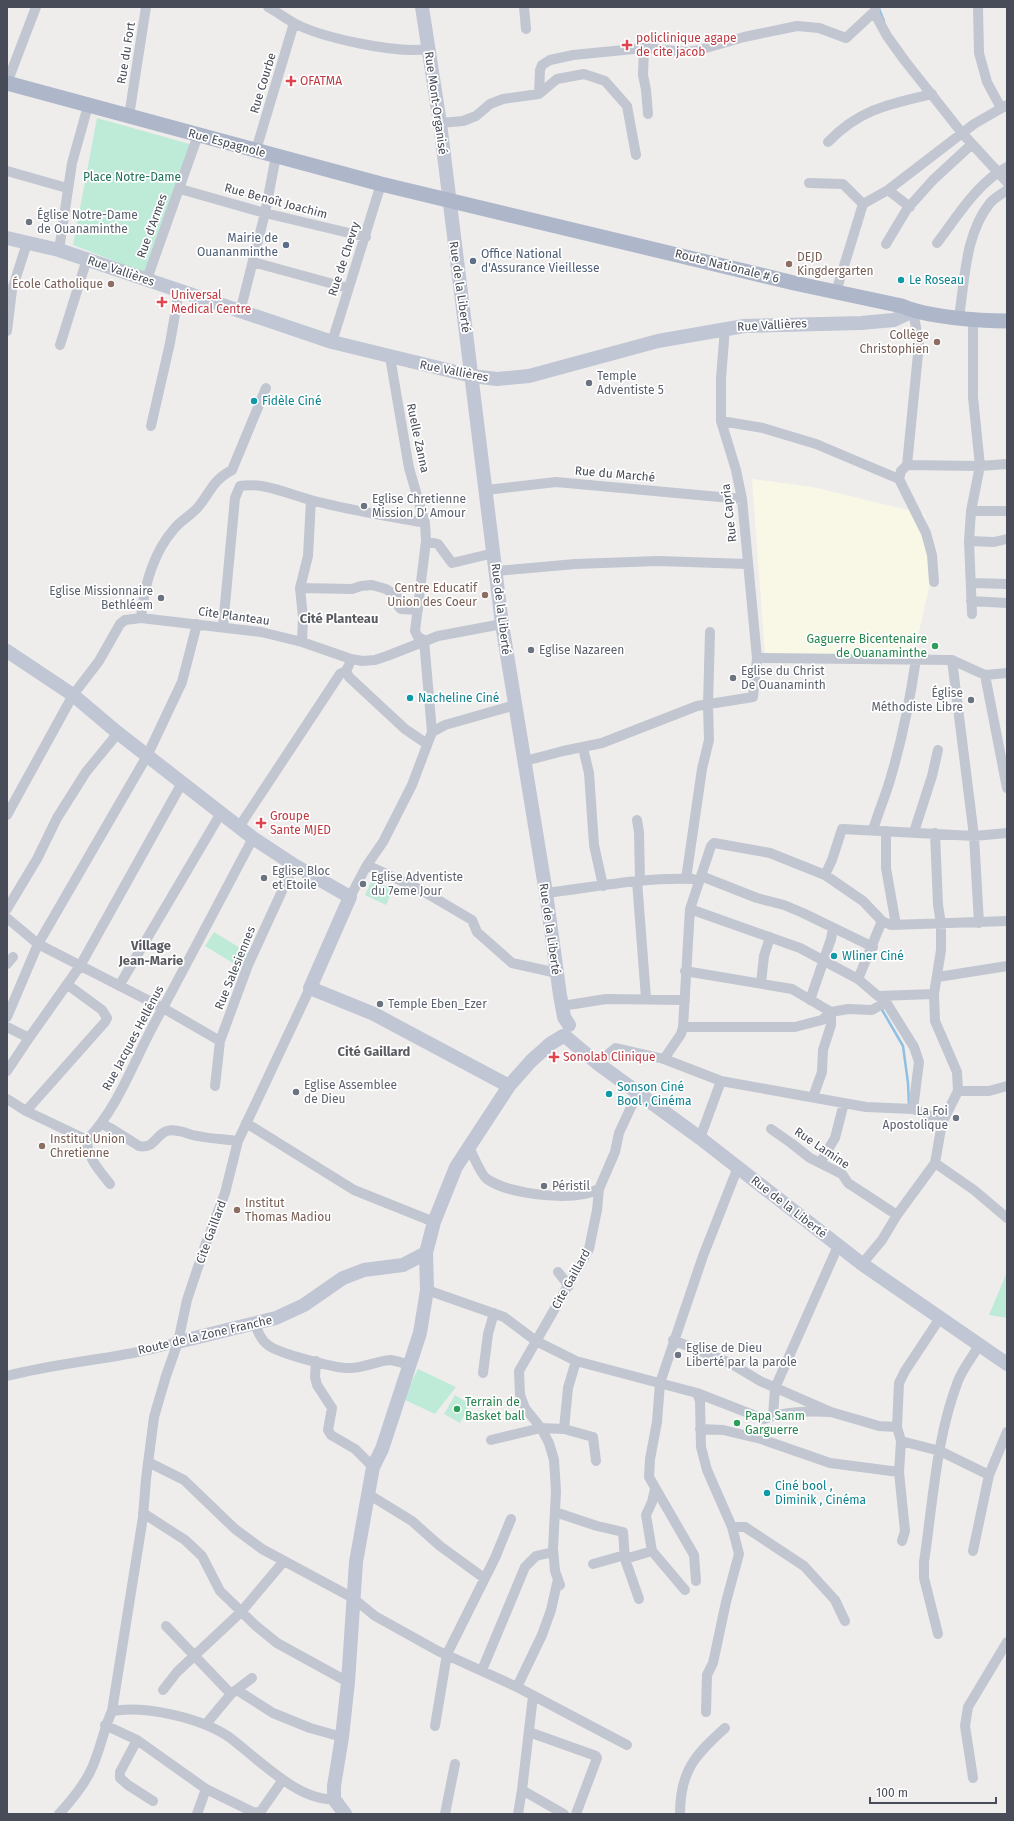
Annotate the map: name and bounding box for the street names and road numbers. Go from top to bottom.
street label: Rue du Fort [114,20,138,85]
street label: Rue Courbe [247,51,279,115]
street label: Rue Mont-Organisé [422,51,450,155]
street label: Rue Espagnole [187,126,267,160]
street label: Rue Benoît Joachim [223,180,329,222]
street label: Rue d'Armes [134,192,170,260]
street label: Rue de Chevry [325,220,363,298]
street label: Rue de la Liberté [447,240,473,334]
street label: Route Nationale # 6 [673,246,781,286]
street label: Rue Vallières [86,253,157,289]
street label: Rue Vallières [737,316,808,334]
street label: Rue Vallières [418,357,490,385]
street label: Ruelle Zanna [404,402,432,474]
street label: Rue du Marché [574,464,656,484]
street label: Rue Capria [718,483,740,543]
street label: Rue de la Liberté [488,562,514,656]
street label: Cite Planteau [197,604,271,628]
street label: Rue de la Liberté [537,882,563,976]
street label: Rue Salesiennes [212,924,258,1012]
street label: Rue Jacques Hellénus [99,983,167,1093]
street label: Rue Lamine [792,1124,852,1172]
street label: Rue de la Liberté [748,1173,830,1241]
street label: Cite Gaillard [193,1198,229,1266]
street label: Cite Gaillard [549,1247,593,1311]
street label: Route de la Zone Franche [137,1313,273,1357]

